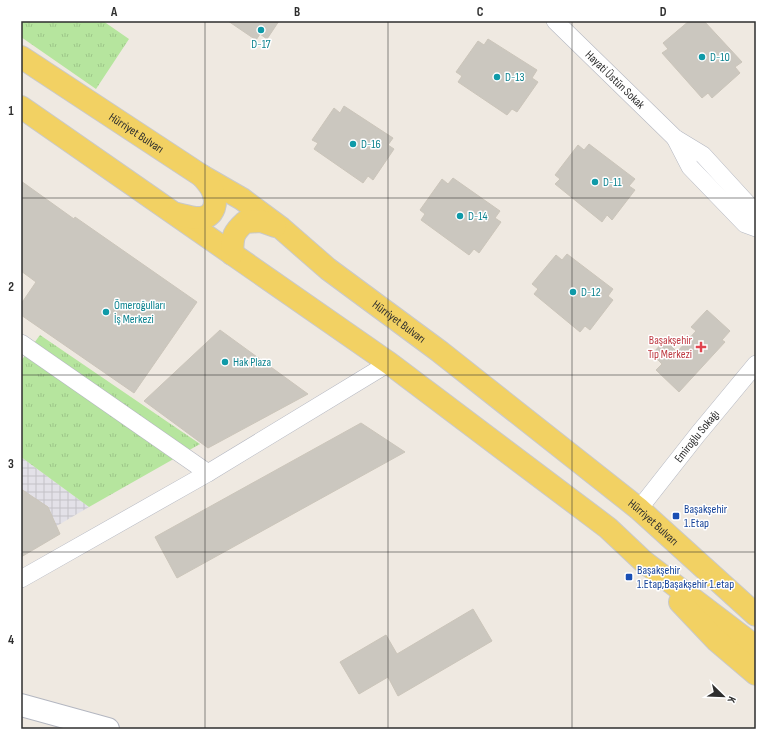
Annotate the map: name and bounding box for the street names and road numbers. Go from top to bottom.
street label: Hayati Üstün Sokak [582,48,648,113]
street label: Hürriyet Bulvarı [106,110,166,157]
street label: Hürriyet Bulvarı [369,297,428,346]
street label: Emiroğlu Sokağı [671,407,723,466]
street label: Hürriyet Bulvarı [625,496,681,549]

